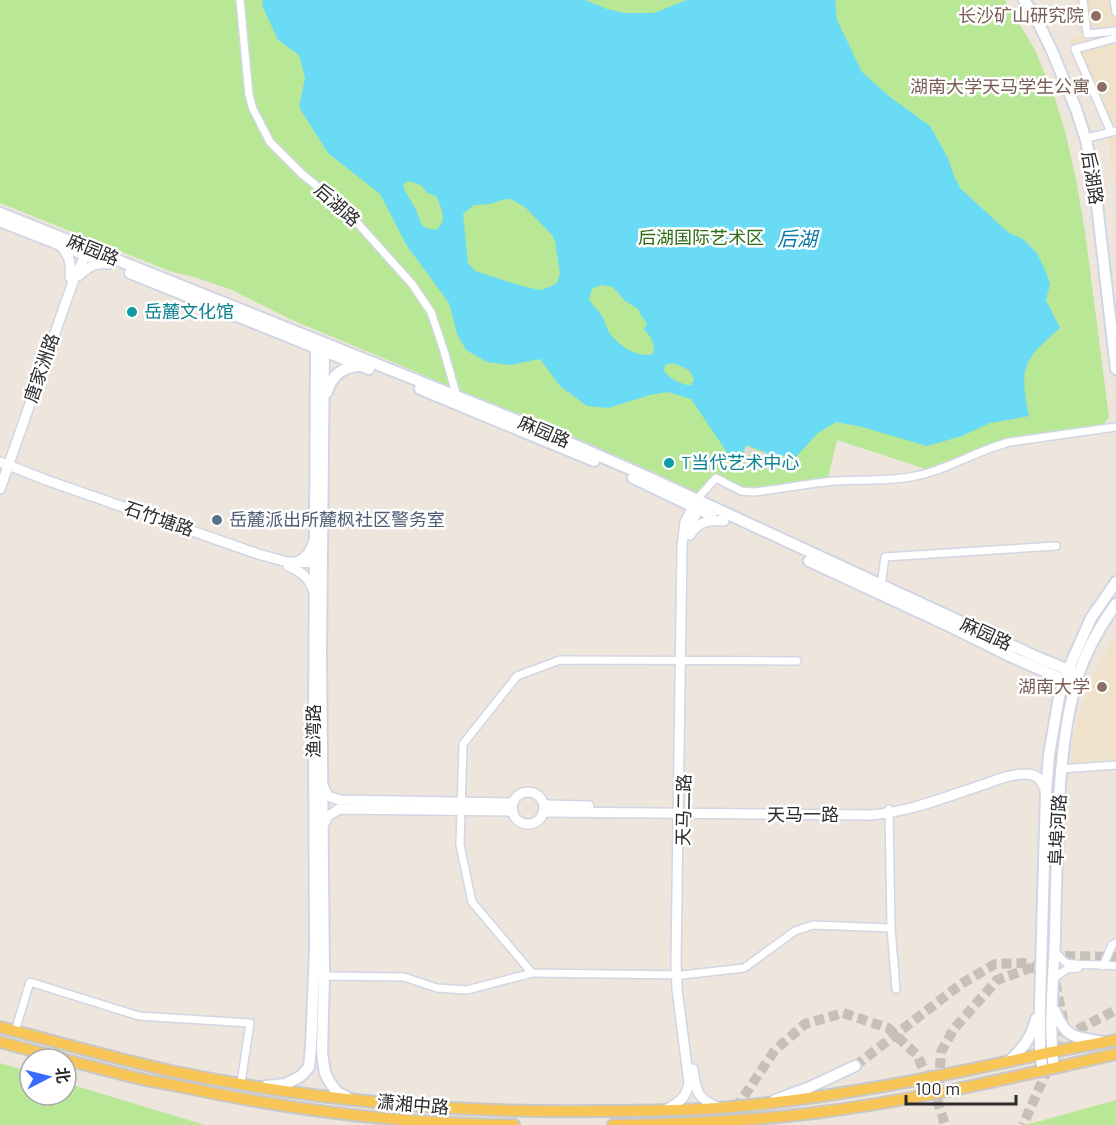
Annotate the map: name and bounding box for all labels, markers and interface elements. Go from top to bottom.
place label: 长沙矿山研究院 [958,4,1084,26]
marker: 长沙矿山研究院 [1089,9,1103,23]
place label: 湖南大学天马学生公寓 [910,75,1090,97]
marker: 湖南大学天马学生公寓 [1095,80,1109,94]
street label: 后湖路 [1078,149,1108,206]
street label: 后湖路 [310,178,365,230]
park label: 后湖国际艺术区 [638,226,764,248]
water label: 后湖 [777,226,820,250]
street label: 麻园路 [64,229,123,269]
place label: 岳麓文化馆 [144,300,234,322]
marker: 岳麓文化馆 [125,305,139,319]
street label: 唐家洲路 [19,330,63,405]
street label: 麻园路 [515,410,574,452]
place label: T当代艺术中心 [681,451,799,473]
marker: T当代艺术中心 [662,456,676,470]
street label: 石竹塘路 [122,496,197,540]
place label: 岳麓派出所麓枫社区警务室 [229,508,445,530]
marker: 岳麓派出所麓枫社区警务室 [210,513,224,527]
street label: 麻园路 [957,612,1016,654]
place label: 湖南大学 [1018,675,1090,697]
marker: 湖南大学 [1095,680,1109,694]
street label: 渔湾路 [302,704,324,758]
street label: 天马二路 [671,774,695,846]
street label: 阜埠河路 [1044,793,1070,866]
street label: 天马一路 [767,803,839,825]
north arrow [18,1047,78,1107]
text: 北 [53,1066,74,1084]
scale bar [906,1068,1016,1106]
text: 100 m [915,1077,960,1099]
street label: 潇湘中路 [376,1090,450,1118]

